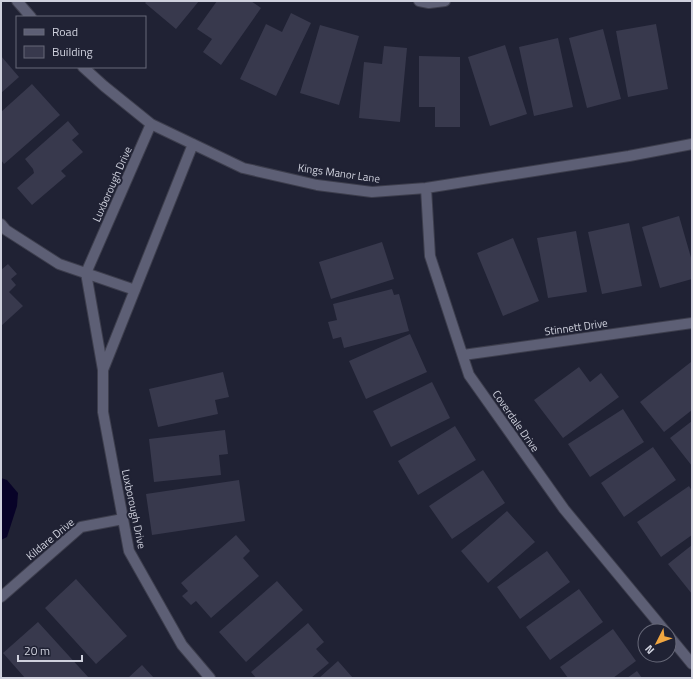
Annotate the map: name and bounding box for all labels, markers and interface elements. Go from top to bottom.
legend [16,16,146,68]
text: Road [52,22,78,41]
text: Building [52,42,93,61]
street label: Luxborough Drive [88,143,136,224]
street label: Kings Manor Lane [297,159,381,187]
street label: Stinnett Drive [543,315,609,339]
street label: Coverdale Drive [489,387,543,455]
street label: Luxborough Drive [118,468,150,551]
street label: Kildare Drive [23,514,78,564]
north arrow [637,623,677,663]
scale bar [18,637,82,663]
text: 20 m [24,641,50,660]
text: N [641,642,658,658]

